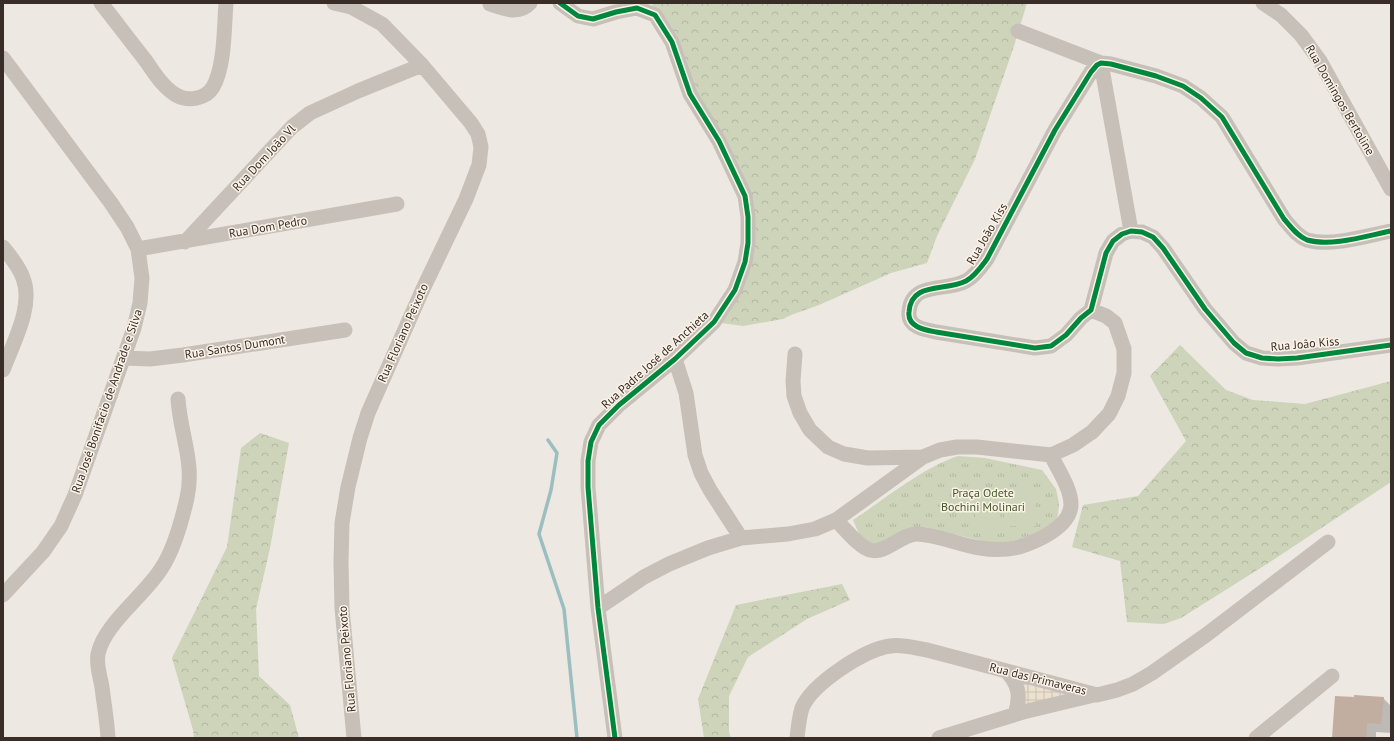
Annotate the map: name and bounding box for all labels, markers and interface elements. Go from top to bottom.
street label: Rua Domingos Bertoline [1303,42,1378,158]
street label: Rua Dom João Vl [229,121,299,194]
street label: Rua João Kiss [963,200,1010,267]
street label: Rua Dom Pedro [228,212,308,241]
street label: Rua Floriano Peixoto [374,281,431,385]
street label: Rua José Bonifacio de Andrade e Silva [68,307,145,495]
street label: Rua Padre José de Anchieta [598,307,711,412]
street label: Rua Santos Dumont [184,331,286,362]
street label: Rua João Kiss [1270,333,1340,354]
park label: Praça Odete Bochini Molinari [941,485,1025,514]
street label: Rua Floriano Peixoto [334,605,359,713]
street label: Rua das Primaveras [988,659,1088,698]

